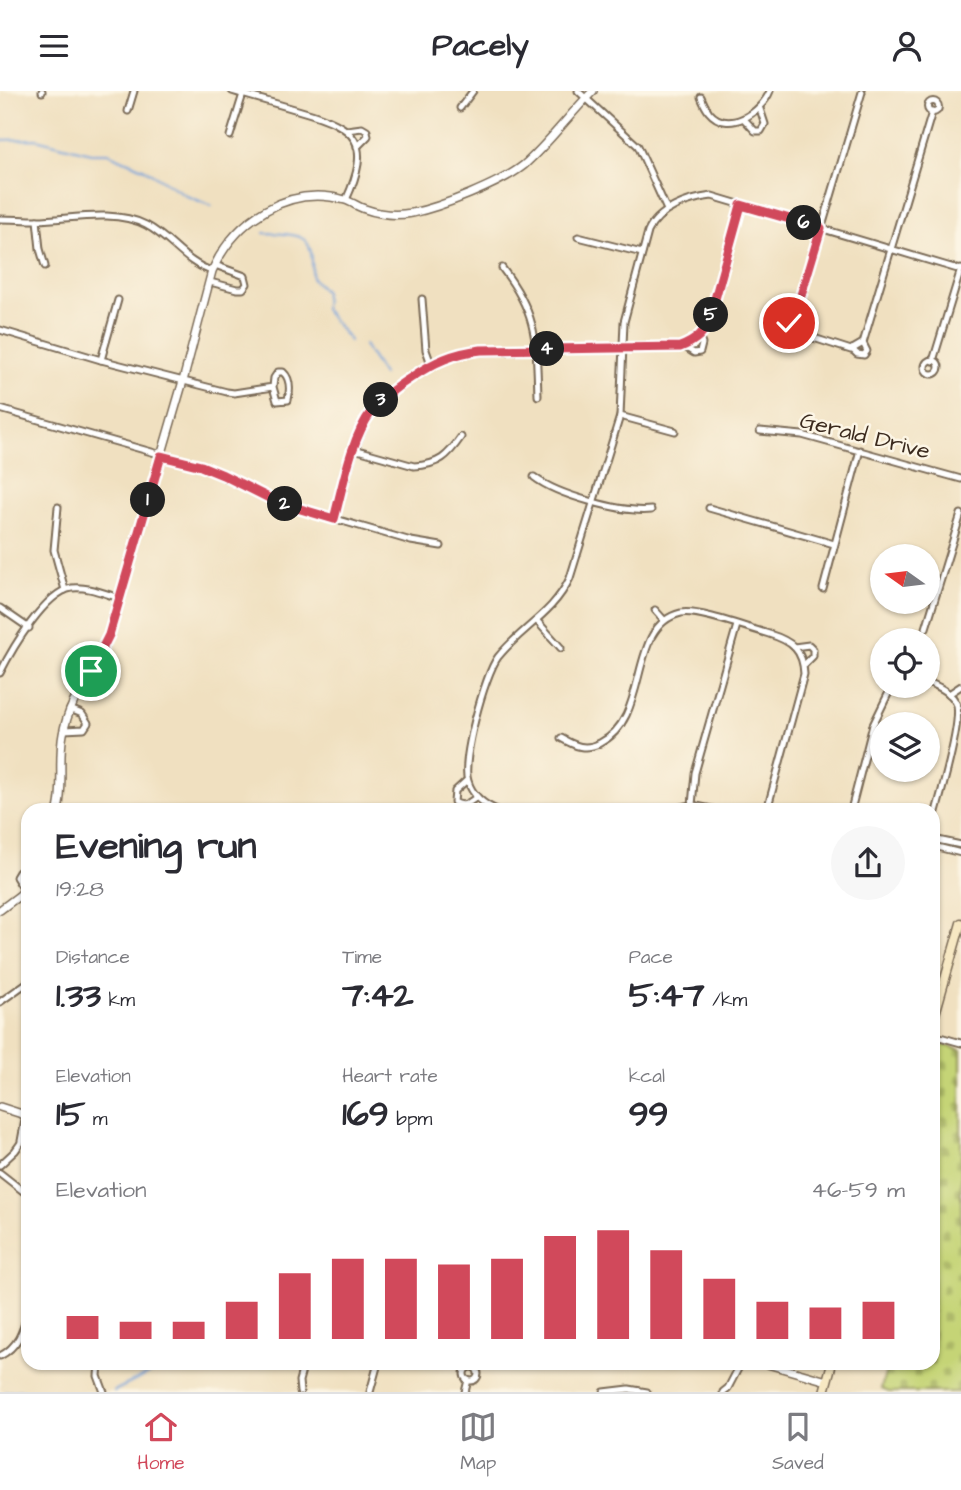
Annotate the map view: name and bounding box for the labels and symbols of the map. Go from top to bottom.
pin: 6 [786,205,822,241]
pin [759,293,819,353]
pin: 5 [694,297,728,333]
pin: 4 [530,331,564,367]
pin: 3 [364,383,398,417]
street label: Gerald Drive [797,404,933,468]
pin: 1 [130,483,166,517]
pin: 2 [268,487,302,521]
north arrow [870,544,940,614]
pin [61,641,121,701]

